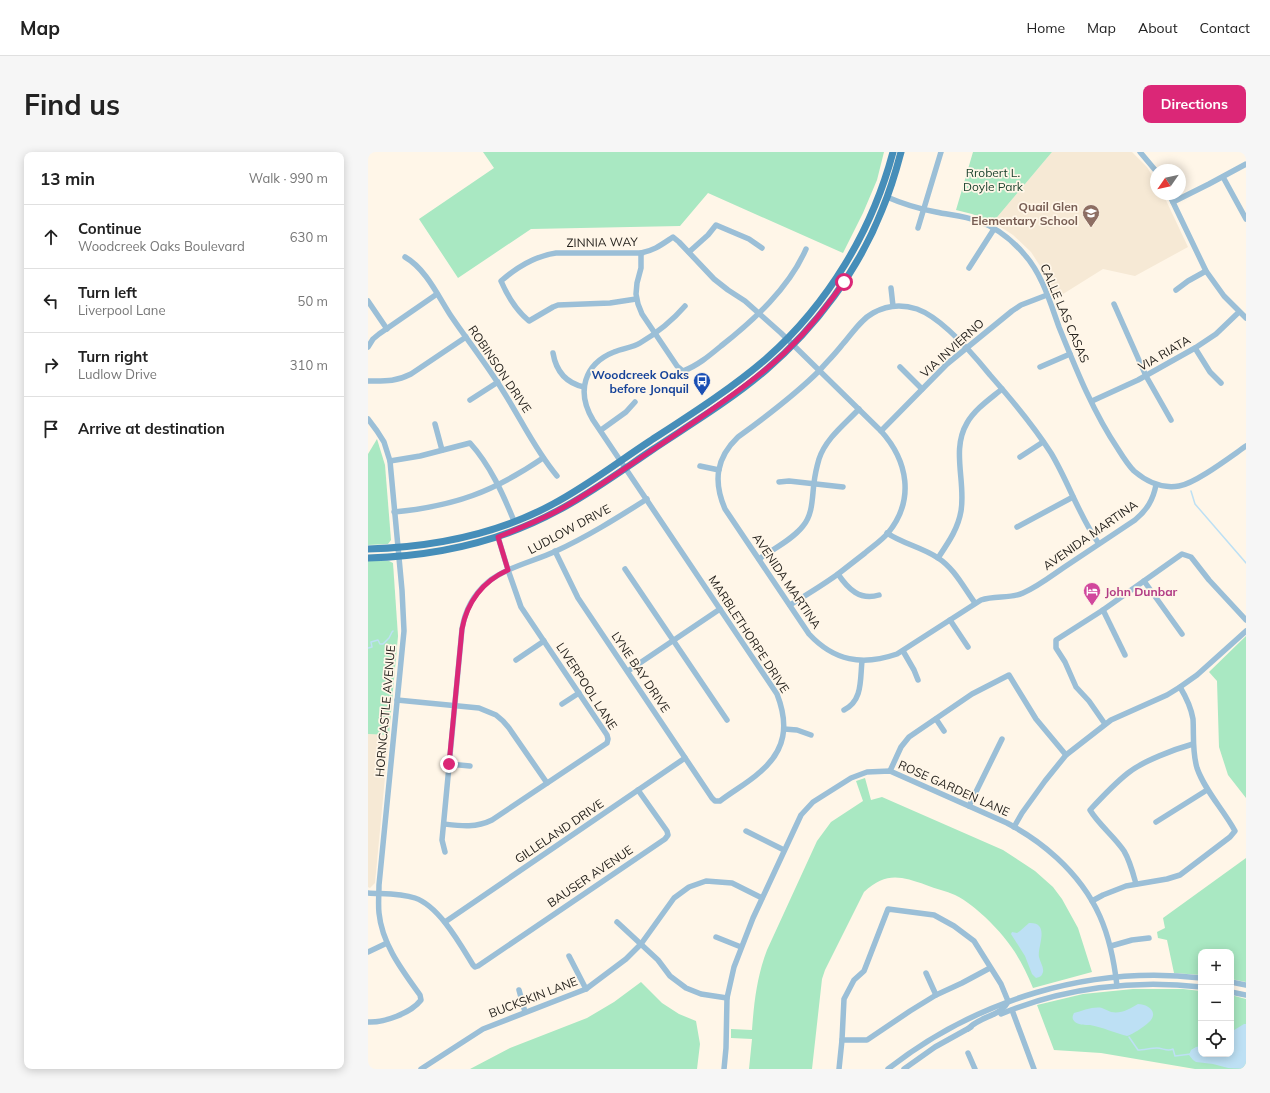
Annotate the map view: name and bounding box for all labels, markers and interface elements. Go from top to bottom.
text: Map [20,16,60,40]
text: Home [1026,19,1065,37]
text: Map [1087,19,1116,37]
text: About [1138,19,1178,37]
text: Contact [1200,19,1250,37]
button: Directions [1143,85,1246,123]
text: Find us [24,87,120,122]
north arrow [1150,164,1186,200]
park label: Rrobert L. Doyle Park [963,165,1024,194]
text: 13 min [40,168,95,189]
text: Walk · 990 m [249,170,328,186]
place label: Quail Glen Elementary School [971,199,1078,228]
school or university icon: Quail Glen Elementary School [1081,203,1101,228]
text: Continue [78,219,141,238]
icon: ahead [40,226,62,248]
text: 630 m [290,229,328,245]
street label: ZINNIA WAY [566,234,638,250]
text: Woodcreek Oaks Boulevard [78,238,245,254]
street label: CALLE LAS CASAS [1037,261,1093,365]
route start [835,273,853,291]
text: Turn left [78,283,137,302]
icon: left [40,290,62,312]
text: 50 m [298,293,328,309]
text: Liverpool Lane [78,302,166,318]
street label: VIA INVIERNO [917,315,987,381]
street label: ROBINSON DRIVE [465,322,535,416]
street label: VIA RIATA [1135,332,1193,374]
text: Turn right [78,347,148,366]
icon: right [40,354,62,376]
text: 310 m [290,357,328,373]
text: Ludlow Drive [78,366,157,382]
place label: Woodcreek Oaks before Jonquil [591,367,689,396]
bus stop icon: Woodcreek Oaks before Jonquil [692,371,712,396]
icon: arrive [40,418,62,440]
text: Arrive at destination [78,419,225,438]
street label: AVENIDA MARTINA [1040,497,1140,573]
street label: LUDLOW DRIVE [525,501,613,557]
street label: AVENIDA MARTINA [750,530,825,632]
street label: MARBLETHORPE DRIVE [705,573,793,695]
hotel icon: John Dunbar [1082,581,1102,606]
place label: John Dunbar [1105,584,1178,599]
street label: LYNE BAY DRIVE [608,629,674,715]
street label: LIVERPOOL LANE [553,640,621,732]
street label: HORNCASTLE AVENUE [372,645,398,777]
route end [440,755,458,773]
street label: ROSE GARDEN LANE [896,757,1012,819]
street label: GILLELAND DRIVE [512,796,606,866]
street label: BAUSER AVENUE [544,842,636,910]
map controls [1198,949,1234,1057]
button: + [1198,949,1234,985]
street label: BUCKSKIN LANE [487,973,579,1021]
button: − [1198,985,1234,1021]
button: locate [1198,1021,1234,1057]

